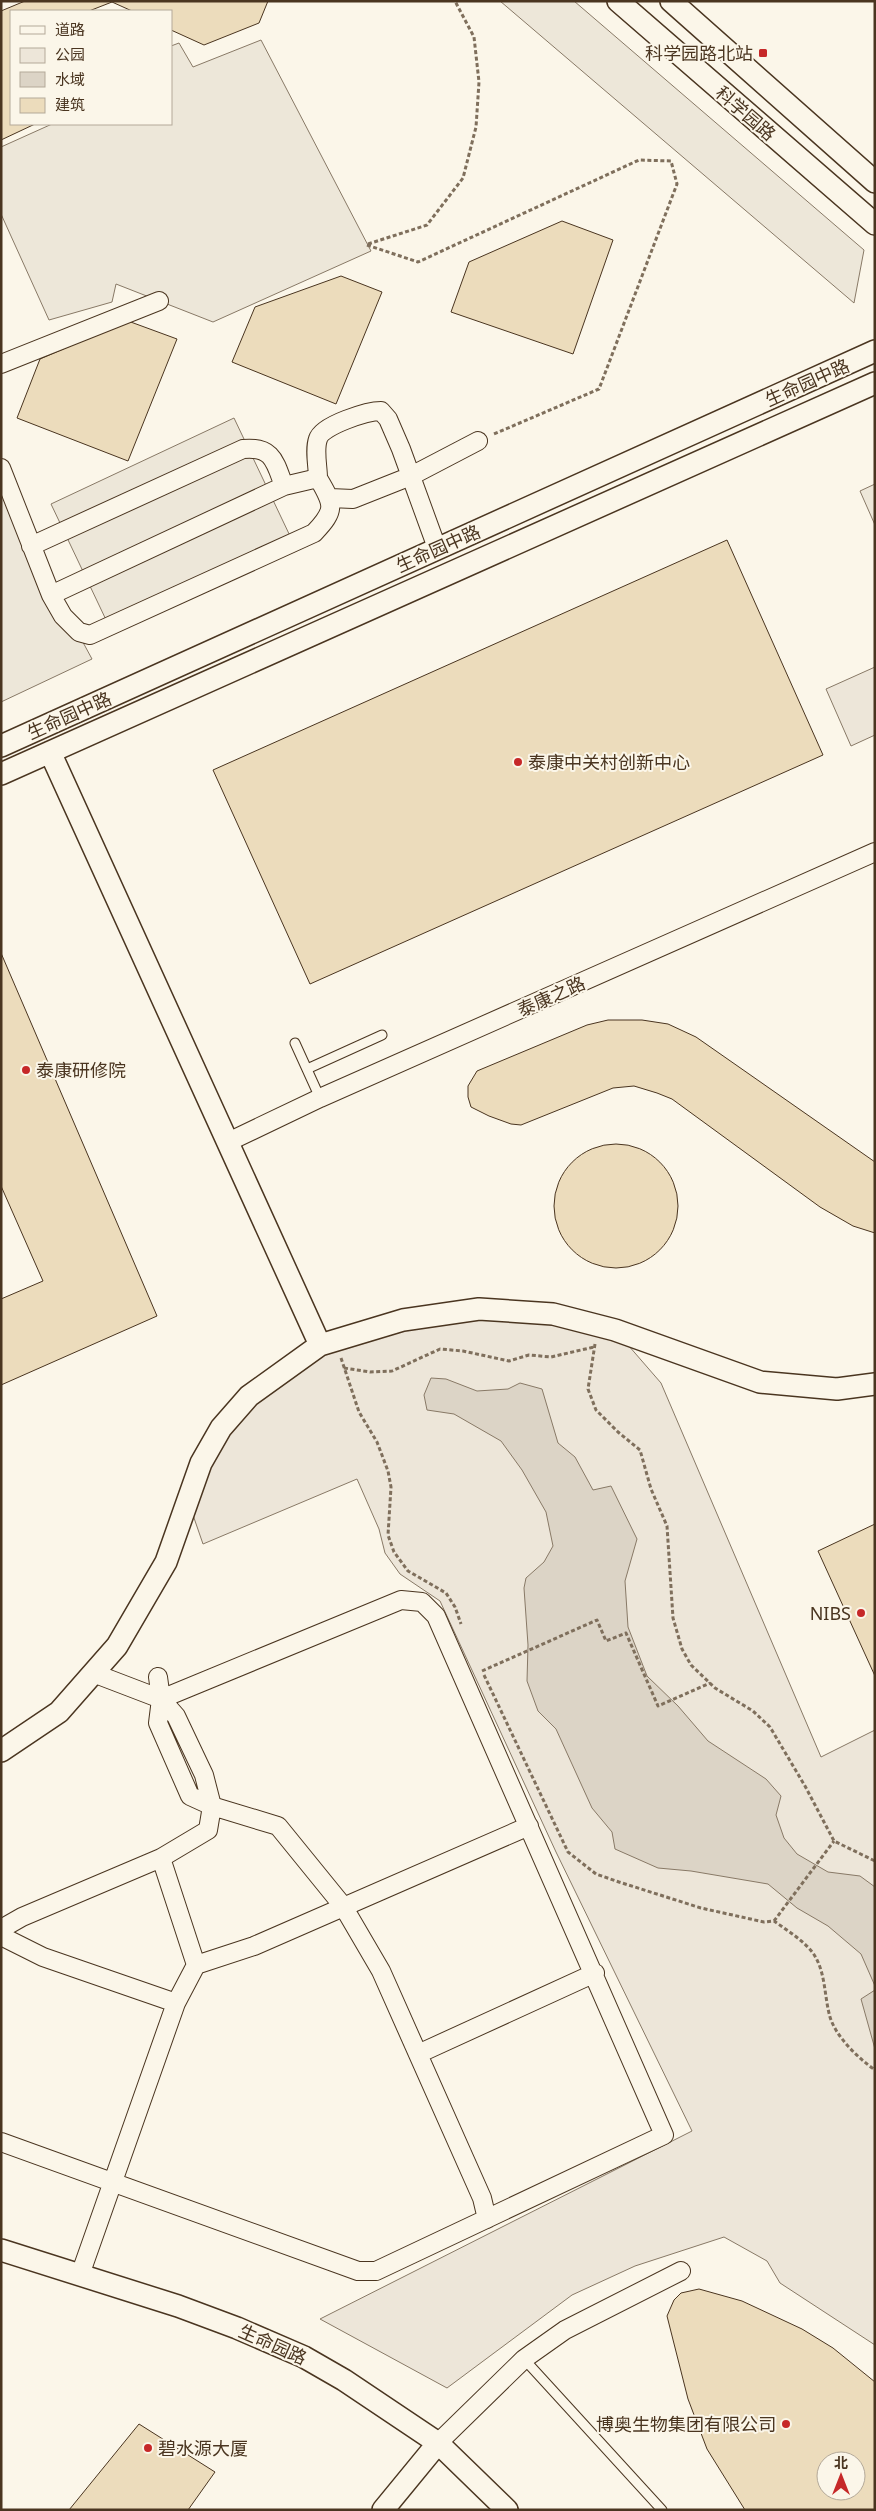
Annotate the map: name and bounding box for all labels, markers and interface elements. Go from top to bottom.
legend [10,10,172,125]
text: 道路 [55,19,85,39]
place label: 科学园路北站 [645,41,753,65]
text: 公园 [55,44,85,64]
marker: 科学园路北站 [757,47,769,59]
text: 水域 [55,69,85,89]
street label: 科学园路 [711,80,781,146]
text: 建筑 [55,94,85,114]
street label: 生命园中路 [761,353,853,411]
street label: 生命园中路 [392,519,484,577]
street label: 生命园中路 [23,686,115,744]
place label: 泰康中关村创新中心 [528,750,690,774]
marker: 泰康中关村创新中心 [512,756,524,768]
street label: 泰康之路 [513,970,589,1022]
place label: 泰康研修院 [36,1058,126,1082]
marker: 泰康研修院 [20,1064,32,1076]
place label: NIBS [810,1601,851,1625]
marker: NIBS [855,1607,867,1619]
street label: 生命园路 [235,2318,311,2370]
place label: 博奥生物集团有限公司 [596,2412,776,2436]
marker: 博奥生物集团有限公司 [780,2418,792,2430]
place label: 碧水源大厦 [158,2436,248,2460]
marker: 碧水源大厦 [142,2442,154,2454]
north arrow [816,2451,866,2501]
text: 北 [834,2453,848,2472]

